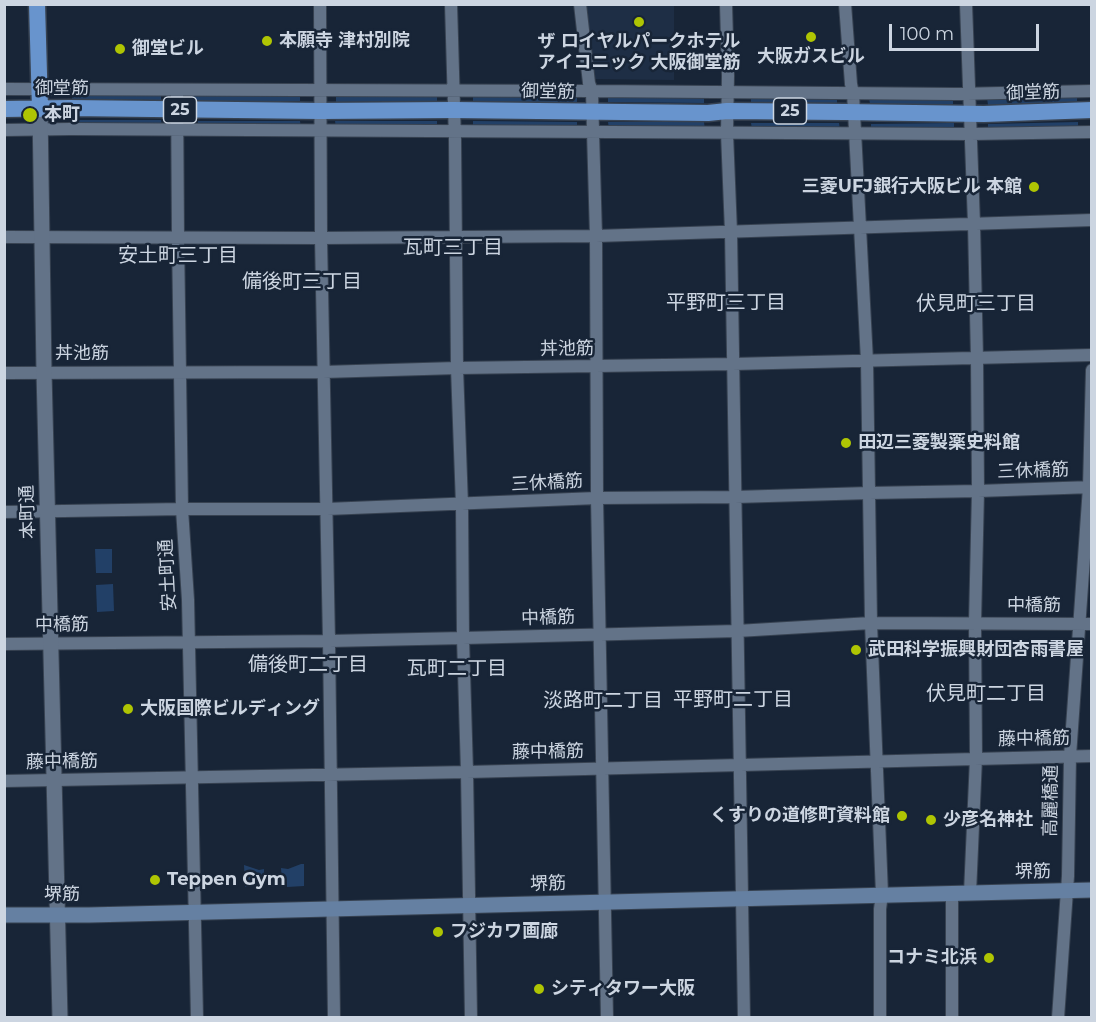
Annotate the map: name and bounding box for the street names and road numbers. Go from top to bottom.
street label: 御堂筋 [35,78,89,100]
street label: 御堂筋 [521,81,575,103]
street label: 御堂筋 [1006,81,1060,105]
road number: 25 [164,97,196,123]
road number: 25 [774,98,806,124]
street label: 丼池筋 [540,338,594,360]
street label: 丼池筋 [55,343,109,365]
street label: 三休橋筋 [997,459,1069,483]
street label: 三休橋筋 [510,470,584,496]
street label: 本町通 [16,485,40,539]
street label: 安土町通 [155,538,181,612]
street label: 中橋筋 [1007,595,1061,617]
street label: 中橋筋 [521,606,575,630]
street label: 中橋筋 [35,614,89,636]
street label: 藤中橋筋 [998,728,1070,750]
street label: 藤中橋筋 [512,741,584,763]
street label: 藤中橋筋 [26,751,98,773]
street label: 高麗橋通 [1040,765,1062,837]
street label: 堺筋 [1015,861,1051,883]
street label: 堺筋 [530,873,566,895]
street label: 堺筋 [44,884,80,906]

